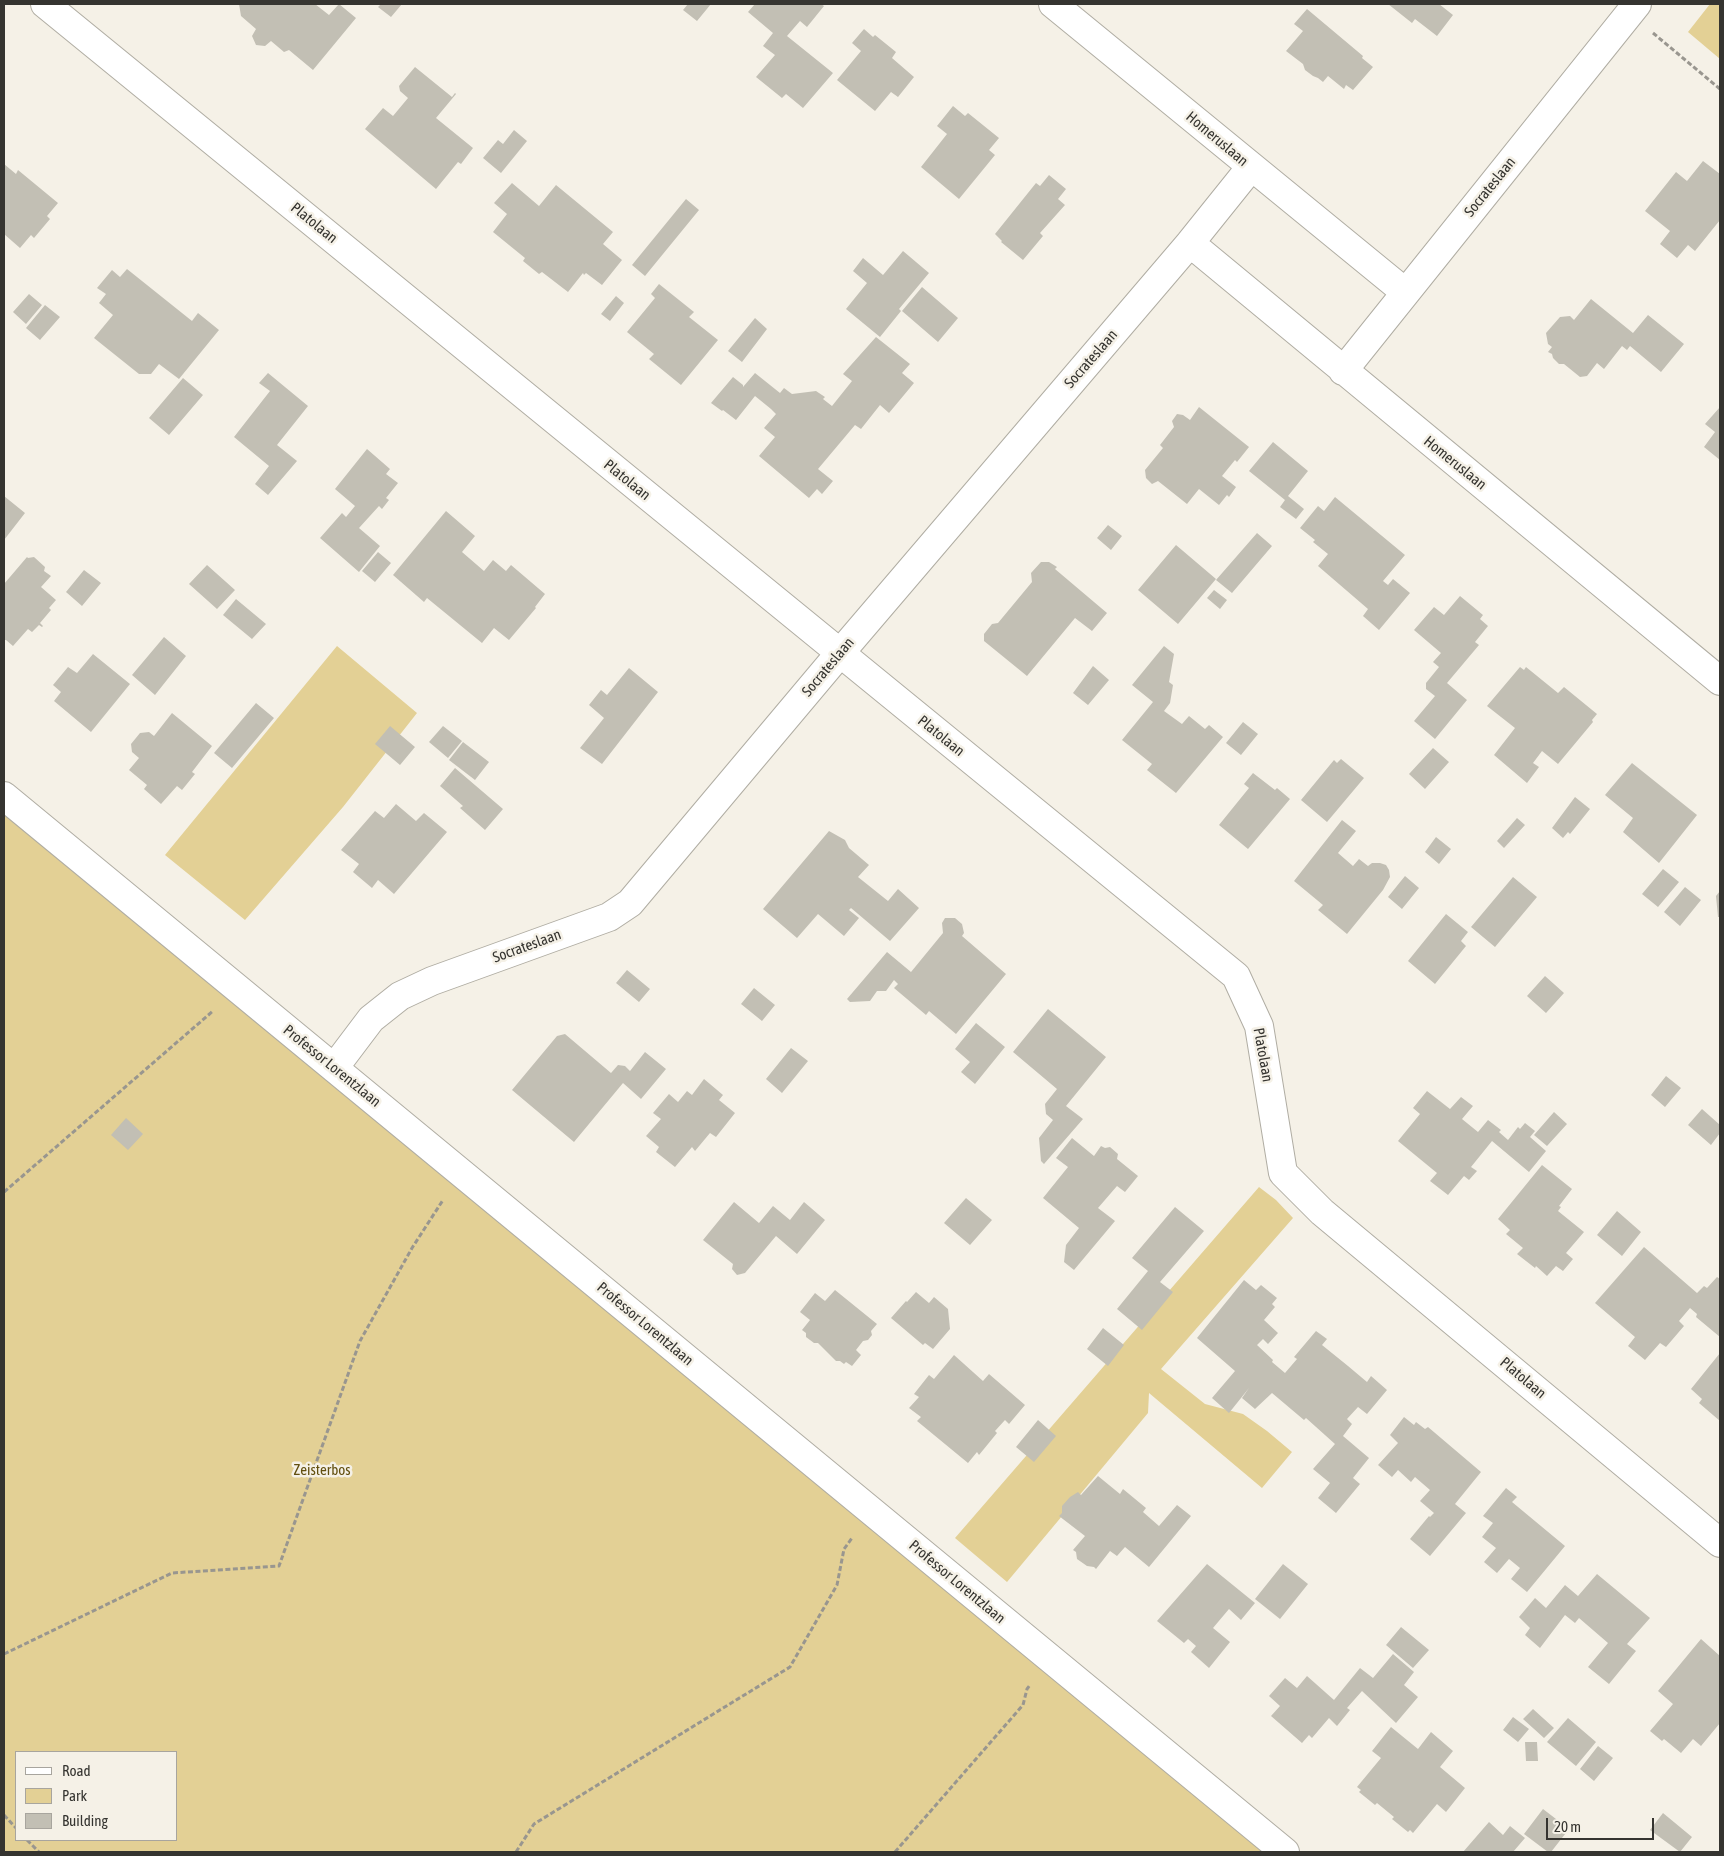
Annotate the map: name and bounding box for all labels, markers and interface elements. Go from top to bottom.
street label: Homeruslaan [1182,108,1252,170]
street label: Socrateslaan [1461,154,1519,220]
street label: Platolaan [287,199,341,247]
street label: Socrateslaan [1061,326,1121,392]
street label: Homeruslaan [1420,432,1490,494]
street label: Platolaan [600,456,654,504]
street label: Socrateslaan [798,634,858,700]
street label: Platolaan [914,712,968,760]
street label: Socrateslaan [490,925,564,967]
street label: Professor Lorentzlaan [280,1021,384,1111]
street label: Platolaan [1249,1026,1277,1084]
street label: Professor Lorentzlaan [593,1278,697,1370]
street label: Platolaan [1496,1354,1550,1402]
park label: Zeisterbos [293,1461,351,1479]
street label: Professor Lorentzlaan [905,1536,1009,1628]
legend [15,1751,178,1841]
text: Road [62,1762,91,1779]
text: Park [62,1787,87,1804]
scale bar [1549,1808,1656,1840]
text: Building [62,1812,108,1829]
text: 20 m [1554,1818,1581,1835]

